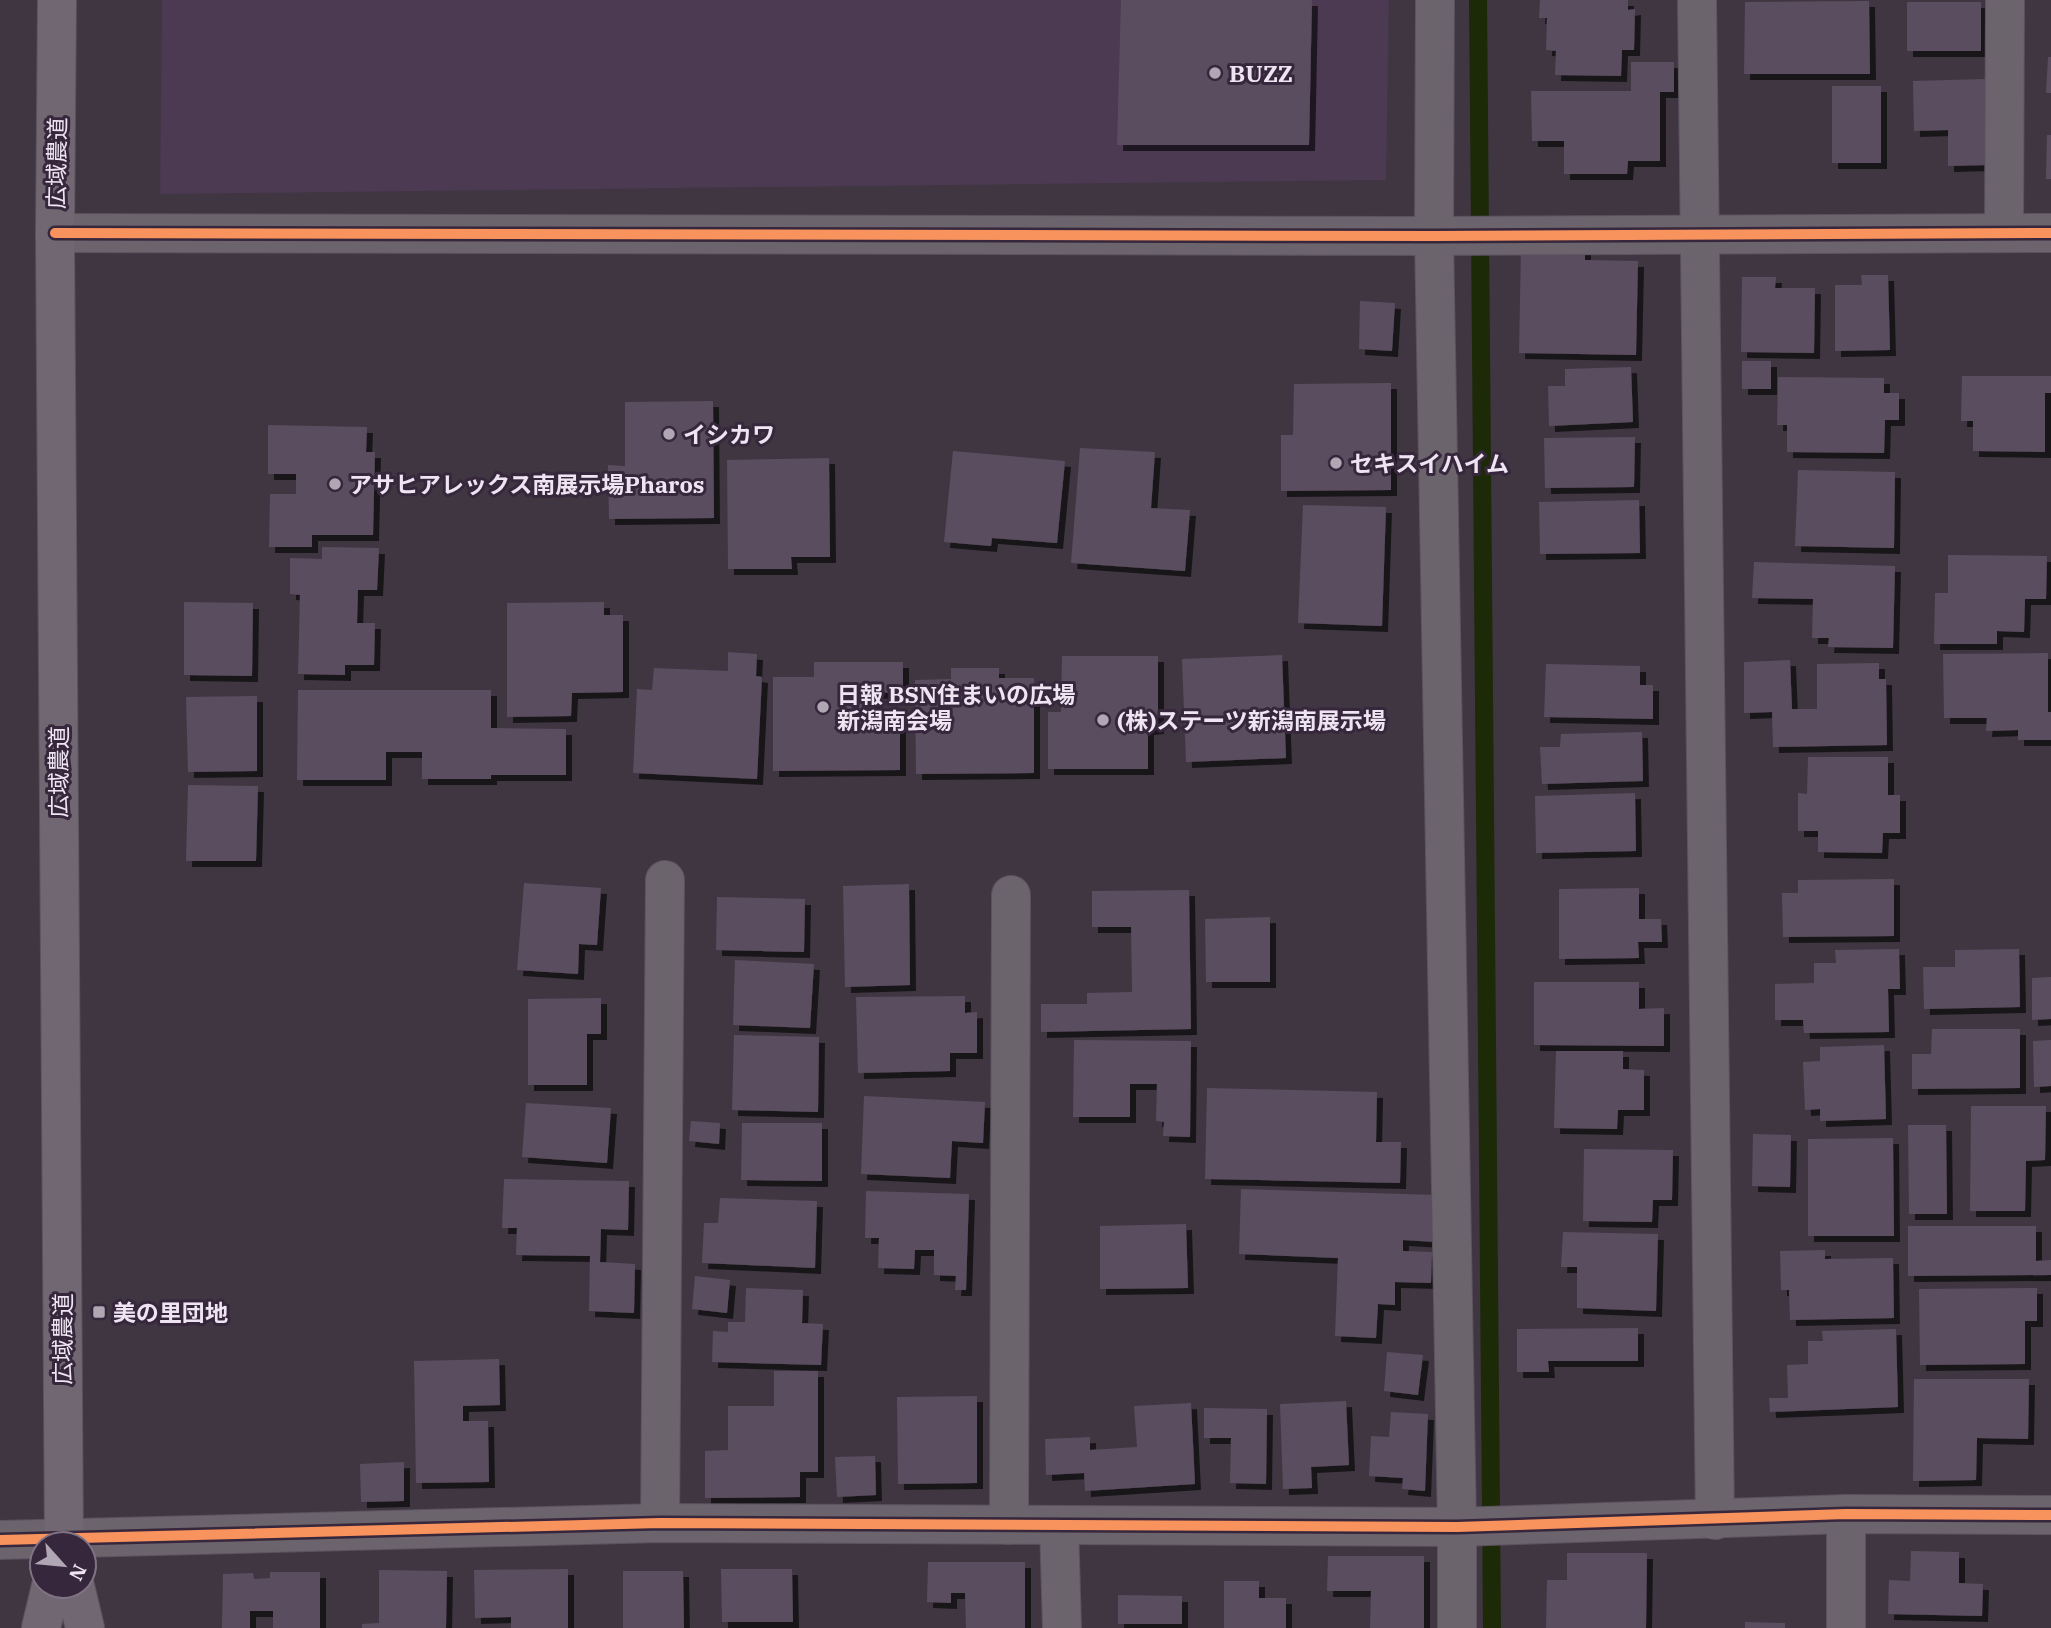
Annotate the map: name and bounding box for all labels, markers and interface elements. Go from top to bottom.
place label: BUZZ [1229,58,1293,88]
marker: BUZZ [1207,65,1223,81]
street label: 広域農道 [40,117,72,209]
place label: イシカワ [683,419,775,449]
marker: イシカワ [661,426,677,442]
place label: セキスイハイム [1350,448,1509,478]
marker: セキスイハイム [1328,455,1344,471]
place label: アサヒアレックス南展示場Pharos [349,469,705,499]
marker: アサヒアレックス南展示場Pharos [327,476,343,492]
place label: 日報 BSN住まいの広場 新潟南会場 [837,679,1075,735]
marker: 日報 BSN住まいの広場 新潟南会場 [815,699,831,715]
place label: (株)ステーツ新潟南展示場 [1117,705,1386,735]
marker: (株)ステーツ新潟南展示場 [1095,712,1111,728]
street label: 広域農道 [43,726,73,818]
street label: 広域農道 [47,1293,77,1385]
place label: 美の里団地 [113,1297,228,1327]
marker: 美の里団地 [91,1304,107,1320]
north arrow [28,1530,98,1600]
text: N [64,1561,92,1585]

